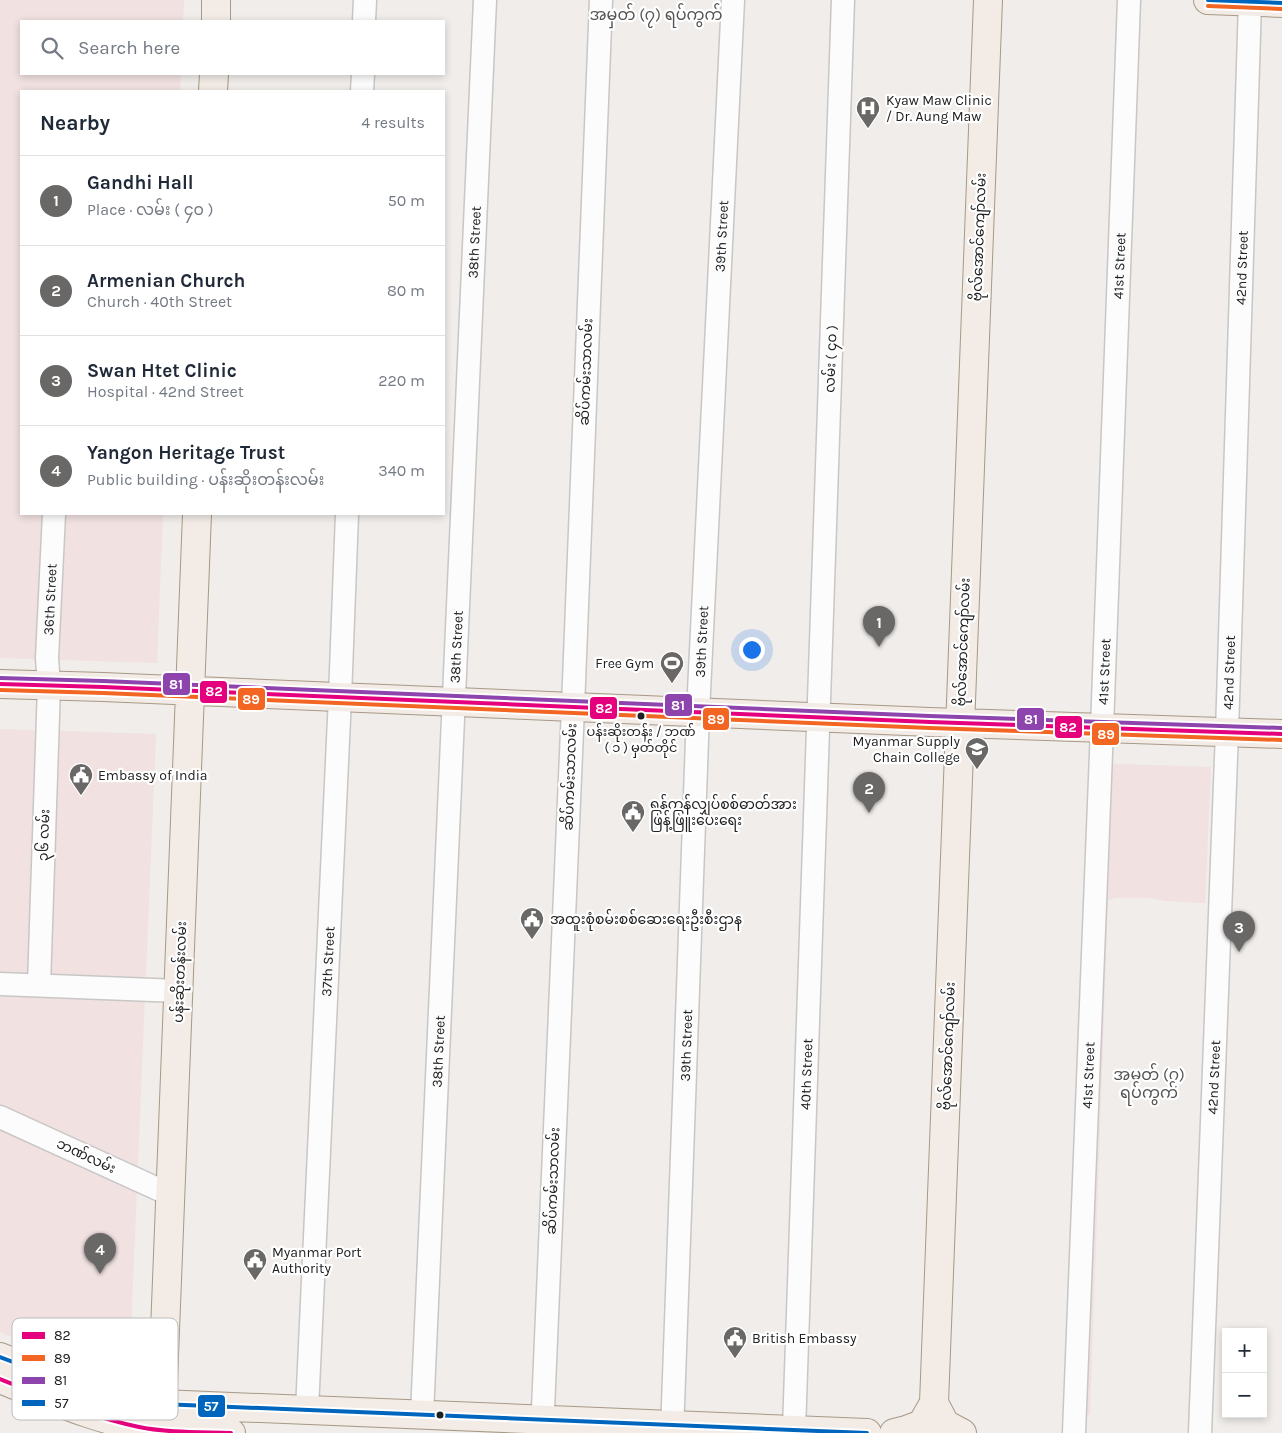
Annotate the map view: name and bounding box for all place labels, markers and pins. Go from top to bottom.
place label: Kyaw Maw Clinic / Dr. Aung Maw [886,92,992,125]
hospital icon: Kyaw Maw Clinic / Dr. Aung Maw [855,95,881,129]
pin: 1 [863,606,895,647]
sports icon: Free Gym [659,650,685,684]
place label: Free Gym [595,655,654,672]
marker: ပန်းဆိုးတန်း / ဘဏ် ( ၁ ) မှတ်တိုင် [636,711,646,721]
place label: ပန်းဆိုးတန်း / ဘဏ် ( ၁ ) မှတ်တိုင် [586,723,696,758]
place label: Myanmar Supply Chain College [853,733,960,766]
school or university icon: Myanmar Supply Chain College [964,736,990,770]
public building icon: Embassy of India [68,762,94,796]
place label: Embassy of India [98,767,208,784]
pin: 2 [853,772,885,813]
place label: ရန်ကုန်လျှပ်စစ်ဓာတ်အား ဖြန့်ဖြူးပေးရေး [650,794,797,832]
public building icon: ရန်ကုန်လျှပ်စစ်ဓာတ်အား ဖြန့်ဖြူးပေးရေး [620,799,646,833]
public building icon: အထူးစုံစမ်းစစ်ဆေးရေးဦးစီးဌာန [519,906,545,940]
place label: အထူးစုံစမ်းစစ်ဆေးရေးဦးစီးဌာန [550,909,742,931]
pin: 3 [1223,911,1255,952]
pin: 4 [84,1233,116,1274]
place label: Myanmar Port Authority [272,1244,361,1277]
public building icon: Myanmar Port Authority [242,1247,268,1281]
public building icon: British Embassy [722,1325,748,1359]
place label: British Embassy [752,1330,857,1347]
unlabelled marker [435,1410,445,1420]

